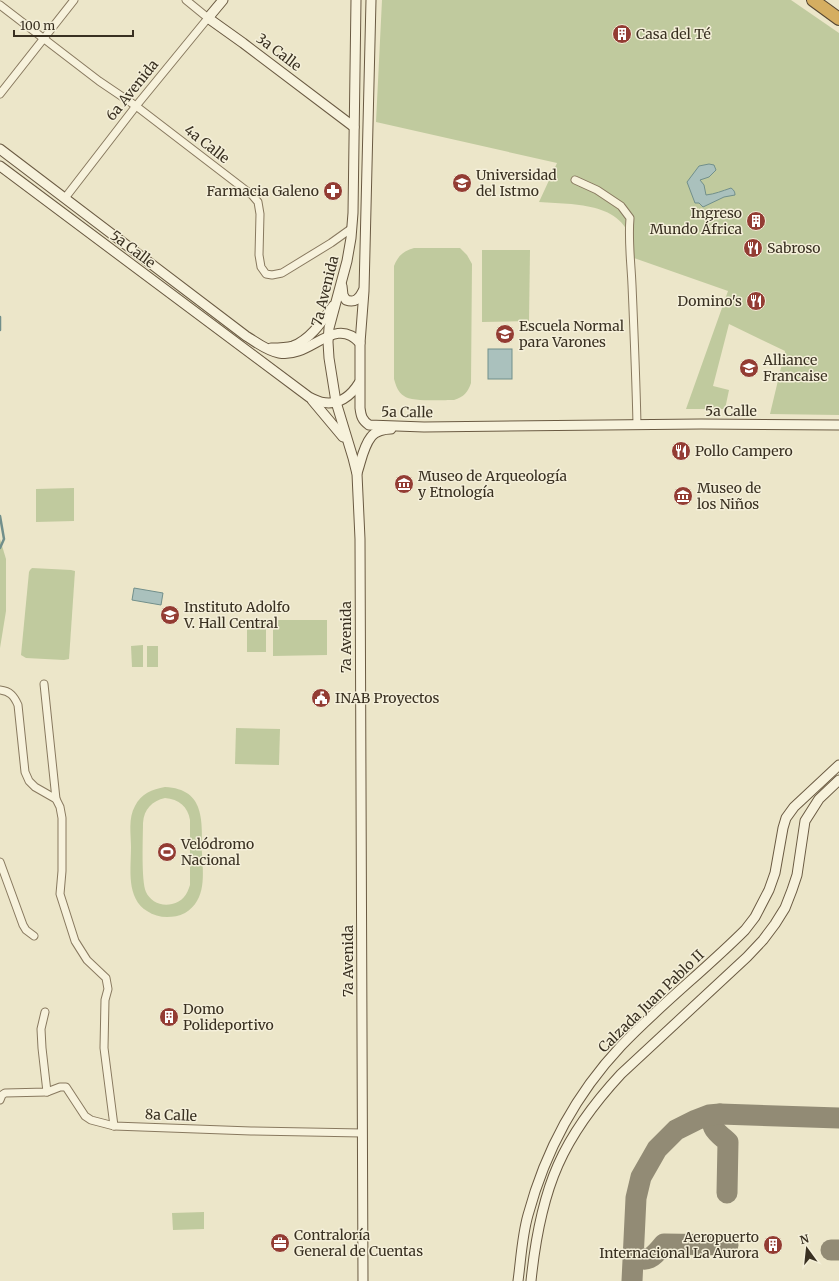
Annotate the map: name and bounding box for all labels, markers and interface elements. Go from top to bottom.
scale bar [14,12,133,38]
text: 100 m [20,18,55,33]
building icon: Casa del Té [611,23,633,45]
place label: Casa del Té [636,25,711,43]
street label: 3a Calle [253,29,305,75]
street label: 6a Avenida [102,55,162,124]
street label: 4a Calle [181,121,233,167]
place label: Universidad del Istmo [476,166,557,200]
school or university icon: Universidad del Istmo [451,172,473,194]
pharmacy icon: Farmacia Galeno [322,180,344,202]
place label: Farmacia Galeno [207,182,319,200]
place label: Ingreso Mundo África [650,204,742,238]
building icon: Ingreso Mundo África [745,210,767,232]
street label: 5a Calle [107,226,159,272]
restaurant icon: Sabroso [742,237,764,259]
place label: Sabroso [767,239,820,257]
street label: 7a Avenida [308,253,343,328]
restaurant icon: Domino's [745,290,767,312]
place label: Domino's [678,292,742,310]
place label: Escuela Normal para Varones [519,317,625,351]
school or university icon: Escuela Normal para Varones [494,323,516,345]
place label: Alliance Francaise [762,351,827,385]
school or university icon: Alliance Francaise [738,357,760,379]
street label: 5a Calle [705,402,757,420]
street label: 5a Calle [381,403,433,421]
restaurant icon: Pollo Campero [670,440,692,462]
place label: Pollo Campero [695,442,793,460]
place label: Museo de Arqueología y Etnología [418,467,567,501]
museum icon: Museo de Arqueología y Etnología [393,473,415,495]
place label: Museo de los Niños [697,479,761,513]
museum icon: Museo de los Niños [672,485,694,507]
place label: Instituto Adolfo V. Hall Central [183,598,290,632]
street label: 7a Avenida [337,600,355,673]
school or university icon: Instituto Adolfo V. Hall Central [159,604,181,626]
public building icon: INAB Proyectos [310,687,332,709]
place label: INAB Proyectos [335,689,439,707]
place label: Velódromo Nacional [180,835,254,869]
sports icon: Velódromo Nacional [156,841,178,863]
street label: 7a Avenida [339,924,357,997]
street label: Calzada Juan Pablo II [594,946,708,1056]
place label: Domo Polideportivo [183,1000,274,1034]
building icon: Domo Polideportivo [158,1006,180,1028]
street label: 8a Calle [145,1105,197,1125]
place label: Contraloría General de Cuentas [294,1226,423,1260]
place label: Aeropuerto Internacional La Aurora [599,1228,759,1262]
north arrow [787,1229,827,1269]
text: N [798,1231,811,1247]
office icon: Contraloría General de Cuentas [269,1232,291,1254]
building icon: Aeropuerto Internacional La Aurora [762,1234,784,1256]

